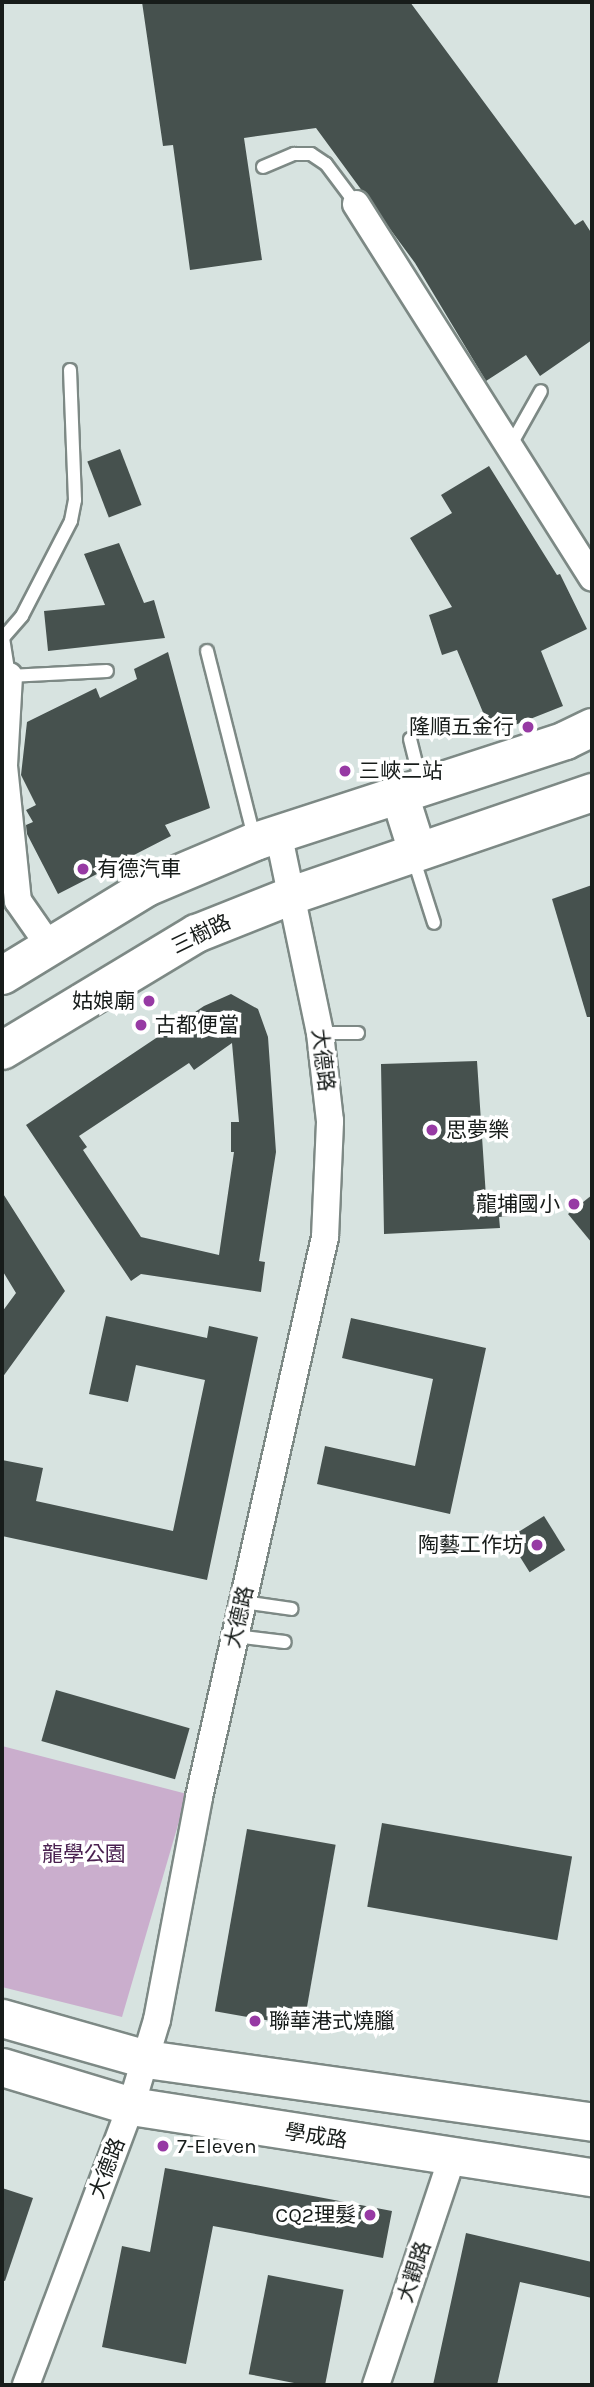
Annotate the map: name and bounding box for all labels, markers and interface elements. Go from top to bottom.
place label: 隆順五金行 [409,714,514,740]
marker: 隆順五金行 [520,719,536,735]
place label: 三峽二站 [359,758,443,784]
marker: 三峽二站 [337,763,353,779]
place label: 有德汽車 [97,856,181,882]
marker: 有德汽車 [75,861,91,877]
street label: 三樹路 [167,909,235,959]
place label: 姑娘廟 [72,988,135,1014]
marker: 姑娘廟 [141,993,157,1009]
place label: 古都便當 [155,1012,239,1038]
marker: 古都便當 [133,1017,149,1033]
street label: 大德路 [307,1027,339,1093]
place label: 思夢樂 [446,1117,509,1143]
marker: 思夢樂 [424,1122,440,1138]
place label: 龍埔國小 [476,1191,560,1217]
marker: 龍埔國小 [566,1196,582,1212]
place label: 陶藝工作坊 [418,1532,523,1558]
marker: 陶藝工作坊 [529,1537,545,1553]
street label: 大德路 [220,1583,258,1651]
park label: 龍學公園 [42,1841,126,1867]
place label: 聯華港式燒臘 [269,2008,395,2034]
marker: 聯華港式燒臘 [247,2013,263,2029]
street label: 學成路 [283,2119,349,2153]
place label: 7-Eleven [177,2133,257,2159]
street label: 大德路 [84,2134,130,2202]
marker: 7-Eleven [155,2138,171,2154]
place label: CQ2理髮 [275,2202,356,2228]
marker: CQ2理髮 [362,2207,378,2223]
street label: 大觀路 [392,2238,436,2306]

